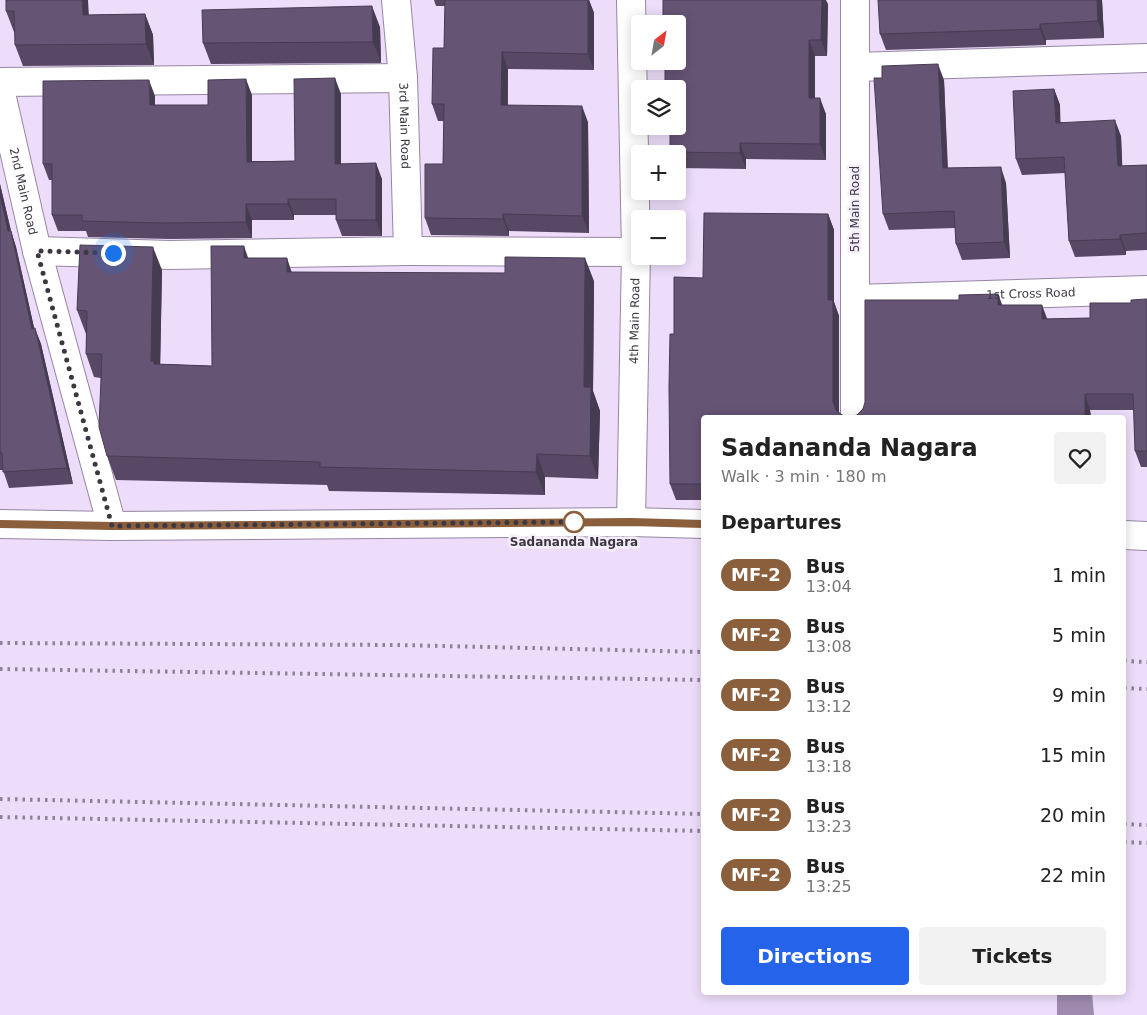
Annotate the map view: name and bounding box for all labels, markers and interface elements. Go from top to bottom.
north arrow [631,15,686,70]
map controls [631,15,686,265]
button: layers [631,80,686,135]
street label: 3rd Main Road [396,82,413,169]
button: + [631,145,686,200]
street label: 2nd Main Road [7,146,40,236]
street label: 5th Main Road [848,166,862,252]
button: − [631,210,686,265]
your location [101,241,126,266]
street label: 4th Main Road [627,278,643,364]
street label: 1st Cross Road [986,285,1076,302]
button: heart [1054,432,1106,484]
text: Sadananda Nagara [721,434,978,462]
text: Walk · 3 min · 180 m [721,467,886,486]
marker: Sadananda Nagara [563,511,585,533]
text: Departures [721,511,842,533]
place label: Sadananda Nagara [510,535,638,549]
text: Bus [806,555,845,577]
text: MF-2 [731,564,781,585]
text: 1 min [1052,564,1106,586]
text: 13:04 [806,577,852,596]
text: Bus [806,615,845,637]
text: MF-2 [731,624,781,645]
text: 5 min [1052,624,1106,646]
text: 13:08 [806,637,852,656]
text: Bus [806,675,845,697]
text: MF-2 [731,684,781,705]
text: 9 min [1052,684,1106,706]
text: 13:12 [806,697,852,716]
text: Bus [806,735,845,757]
text: MF-2 [731,744,781,765]
text: 15 min [1040,744,1106,766]
text: 13:18 [806,757,852,776]
text: Bus [806,795,845,817]
text: MF-2 [731,804,781,825]
text: 20 min [1040,804,1106,826]
text: 13:23 [806,817,852,836]
text: Bus [806,855,845,877]
text: MF-2 [731,864,781,885]
text: 22 min [1040,864,1106,886]
text: 13:25 [806,877,852,896]
button: Directions [721,927,909,985]
button: Tickets [919,927,1106,985]

